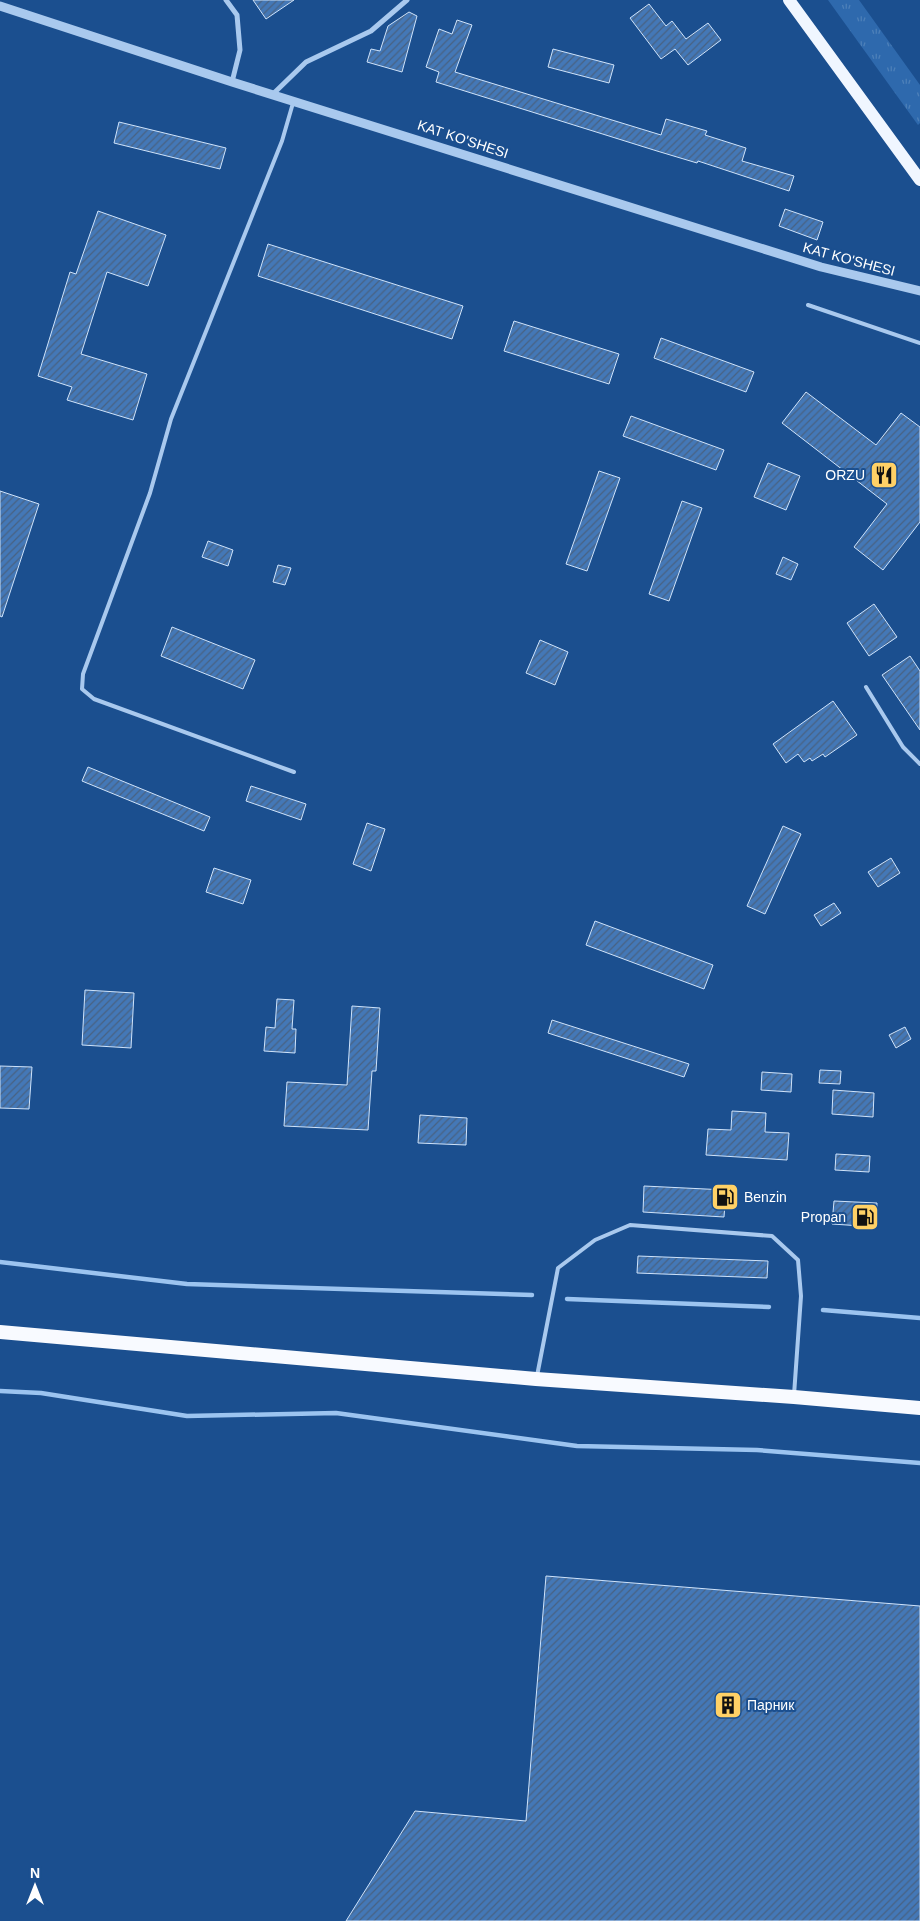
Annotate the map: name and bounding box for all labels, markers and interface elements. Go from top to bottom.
street label: KAT KO'SHESI [415,117,511,161]
street label: KAT KO'SHESI [801,239,897,279]
restaurant icon: ORZU [869,460,899,490]
place label: ORZU [825,467,865,483]
fuel station icon: Benzin [710,1182,740,1212]
place label: Benzin [744,1189,787,1205]
fuel station icon: Propan [850,1202,880,1232]
place label: Propan [801,1209,846,1225]
building icon: Парник [713,1690,743,1720]
place label: Парник [747,1697,795,1713]
north arrow [10,1861,60,1911]
text: N [30,1865,40,1881]

